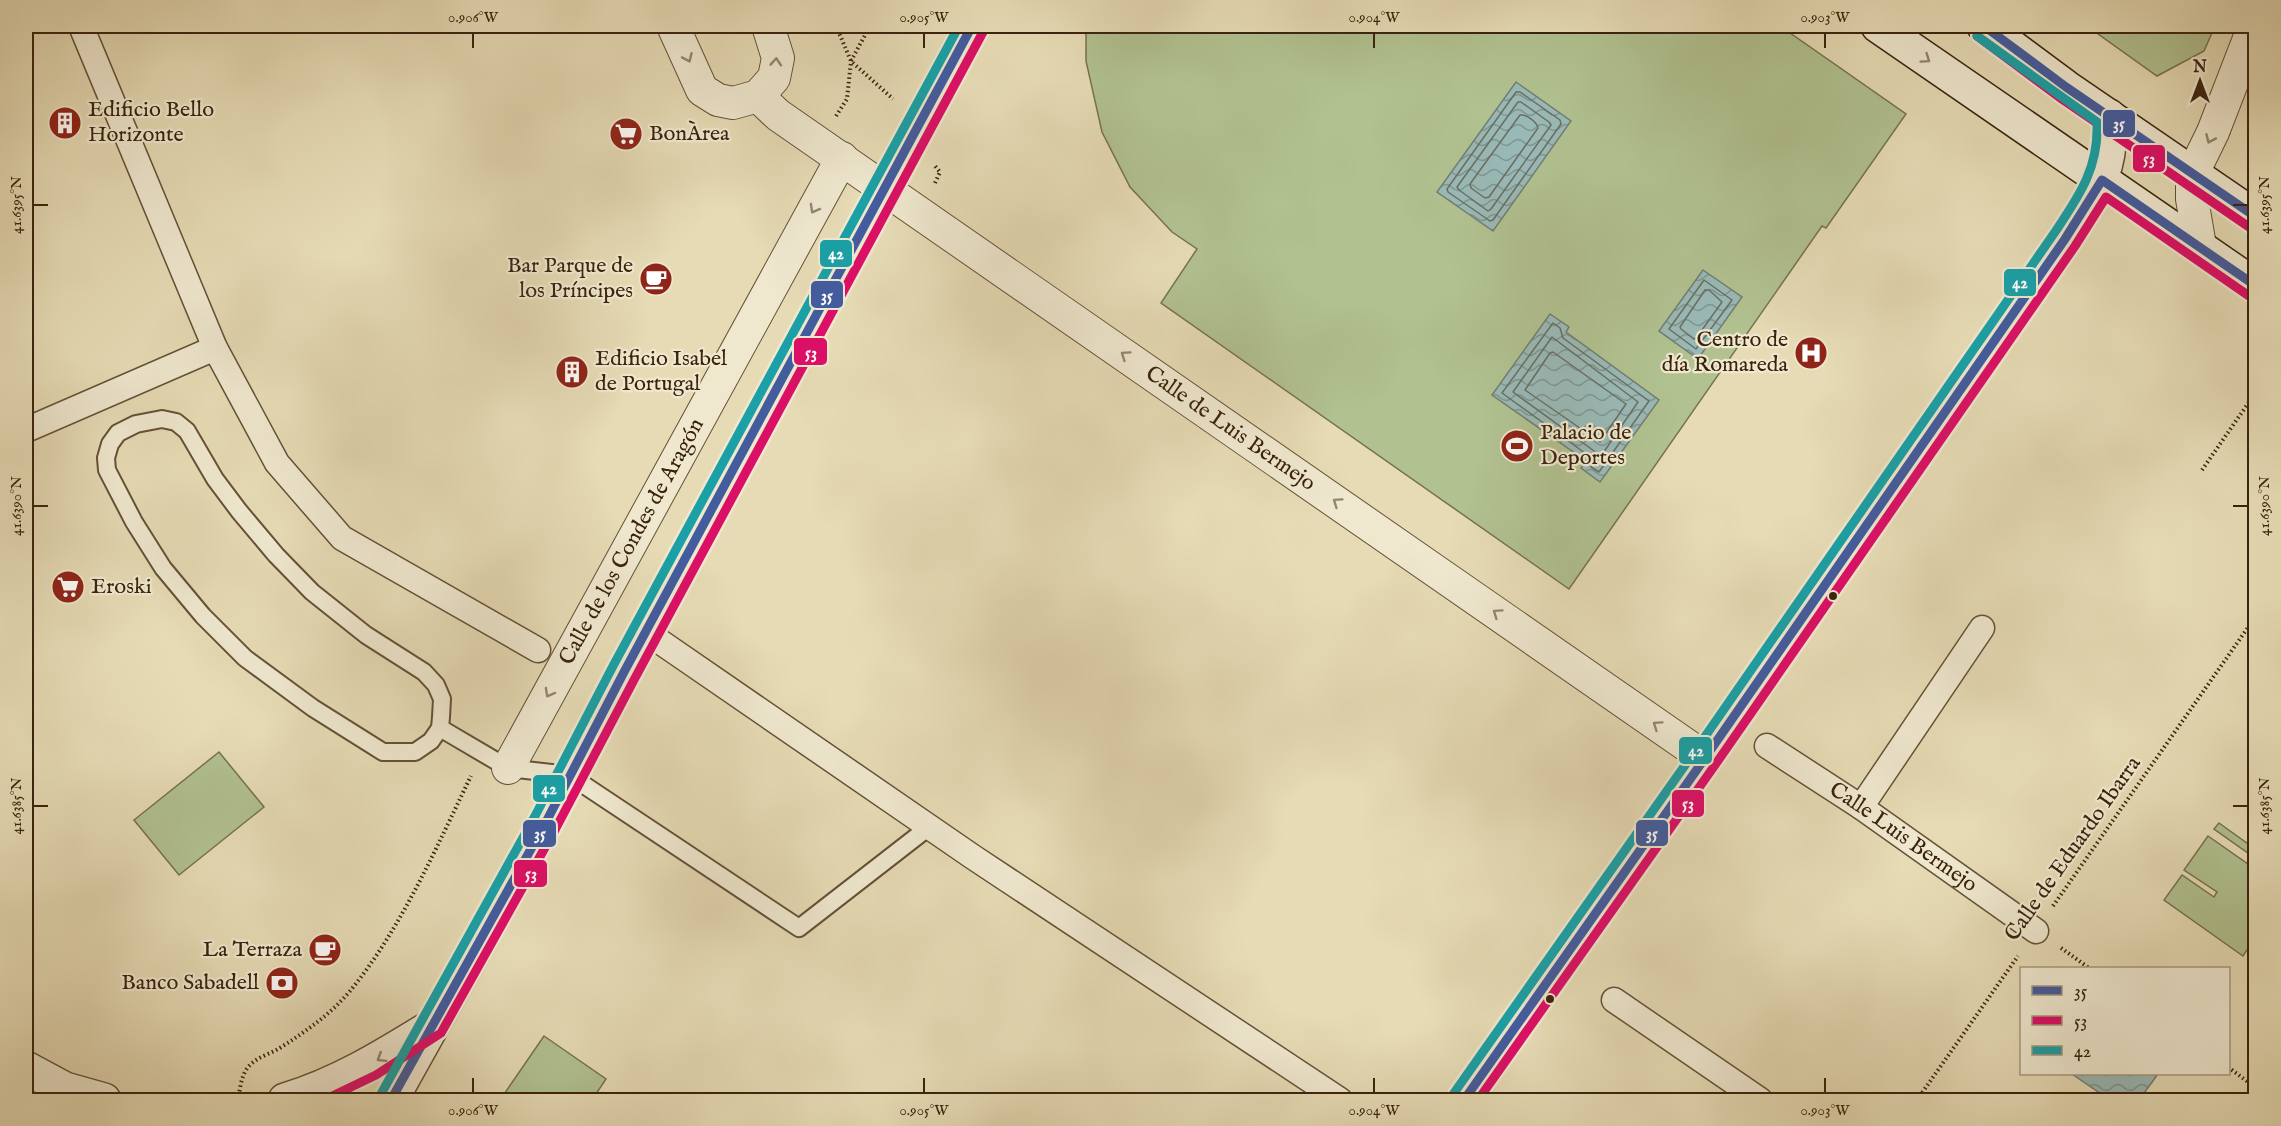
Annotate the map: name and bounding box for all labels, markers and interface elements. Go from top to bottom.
text: 0.906°W [448,8,499,27]
text: 0.905°W [900,8,949,27]
text: 0.904°W [1349,8,1400,27]
text: 0.903°W [1800,8,1850,27]
one-way arrow [680,51,692,62]
north arrow [2170,51,2230,111]
one-way arrow [1919,52,1930,63]
one-way arrow [770,58,783,67]
text: N [2192,58,2207,78]
place label: Edificio Bello Horizonte [88,96,214,149]
building icon: Edificio Bello Horizonte [47,105,83,141]
line badge: 35 [2102,109,2136,138]
text: 35 [2113,115,2125,135]
supermarket icon: BonÀrea [608,116,644,152]
place label: BonÀrea [649,120,730,148]
one-way arrow [2205,132,2217,143]
line badge: 53 [2132,144,2166,173]
text: 53 [2143,150,2155,170]
text: 41.6395°N [7,176,26,234]
text: 41.6395°N [2255,176,2274,234]
one-way arrow [810,203,821,214]
line badge: 42 [819,239,853,268]
text: 42 [828,245,844,265]
place label: Bar Parque de los Príncipes [507,252,633,305]
cafe icon: Bar Parque de los Príncipes [638,261,674,297]
line badge: 42 [2003,268,2037,297]
text: 42 [2012,274,2028,294]
line badge: 35 [810,280,844,309]
text: 35 [821,287,833,307]
place label: Centro de día Romareda [1662,326,1788,379]
hospital icon: Centro de día Romareda [1793,335,1829,371]
line badge: 53 [793,337,828,366]
text: 53 [805,344,817,364]
place label: Edificio Isabel de Portugal [595,345,727,398]
one-way arrow [1121,351,1132,362]
building icon: Edificio Isabel de Portugal [554,354,590,390]
street label: Calle de Luis Bermejo [1140,360,1321,498]
street label: Calle de los Condes de Aragón [553,413,711,670]
place label: Palacio de Deportes [1540,419,1631,472]
sports icon: Palacio de Deportes [1499,428,1535,464]
text: 41.6390°N [7,476,26,536]
text: 41.6390°N [2255,476,2274,536]
one-way arrow [1333,498,1344,509]
supermarket icon: Eroski [50,569,86,605]
place label: Eroski [91,573,152,601]
unlabelled marker [1827,590,1839,602]
one-way arrow [1493,609,1504,620]
one-way arrow [545,687,556,698]
one-way arrow [1653,721,1664,732]
line badge: 42 [1678,736,1713,765]
text: 42 [1688,742,1704,762]
street label: Calle de Eduardo Ibarra [1999,751,2148,947]
line badge: 42 [532,774,566,803]
street label: Calle Luis Bermejo [1824,776,1983,899]
text: 41.6385°N [7,777,26,835]
text: 41.6385°N [2255,777,2274,835]
text: 42 [541,780,557,800]
line badge: 53 [1671,789,1705,818]
text: 53 [1682,795,1694,815]
line badge: 35 [522,819,557,848]
line badge: 35 [1635,819,1669,847]
text: 35 [534,825,546,845]
text: 35 [1646,825,1658,845]
line badge: 53 [513,859,548,888]
text: 53 [525,865,537,885]
cafe icon: La Terraza [307,932,343,968]
place label: La Terraza [202,936,302,964]
bank icon: Banco Sabadell [264,965,300,1001]
legend [2020,967,2230,1075]
place label: Banco Sabadell [121,969,259,997]
text: 35 [2074,981,2088,1004]
unlabelled marker [1544,993,1556,1005]
text: 53 [2074,1011,2087,1034]
text: 42 [2074,1041,2091,1064]
one-way arrow [377,1051,388,1062]
text: 0.906°W [448,1101,499,1120]
text: 0.905°W [900,1101,949,1120]
text: 0.904°W [1349,1101,1400,1120]
text: 0.903°W [1800,1101,1850,1120]

